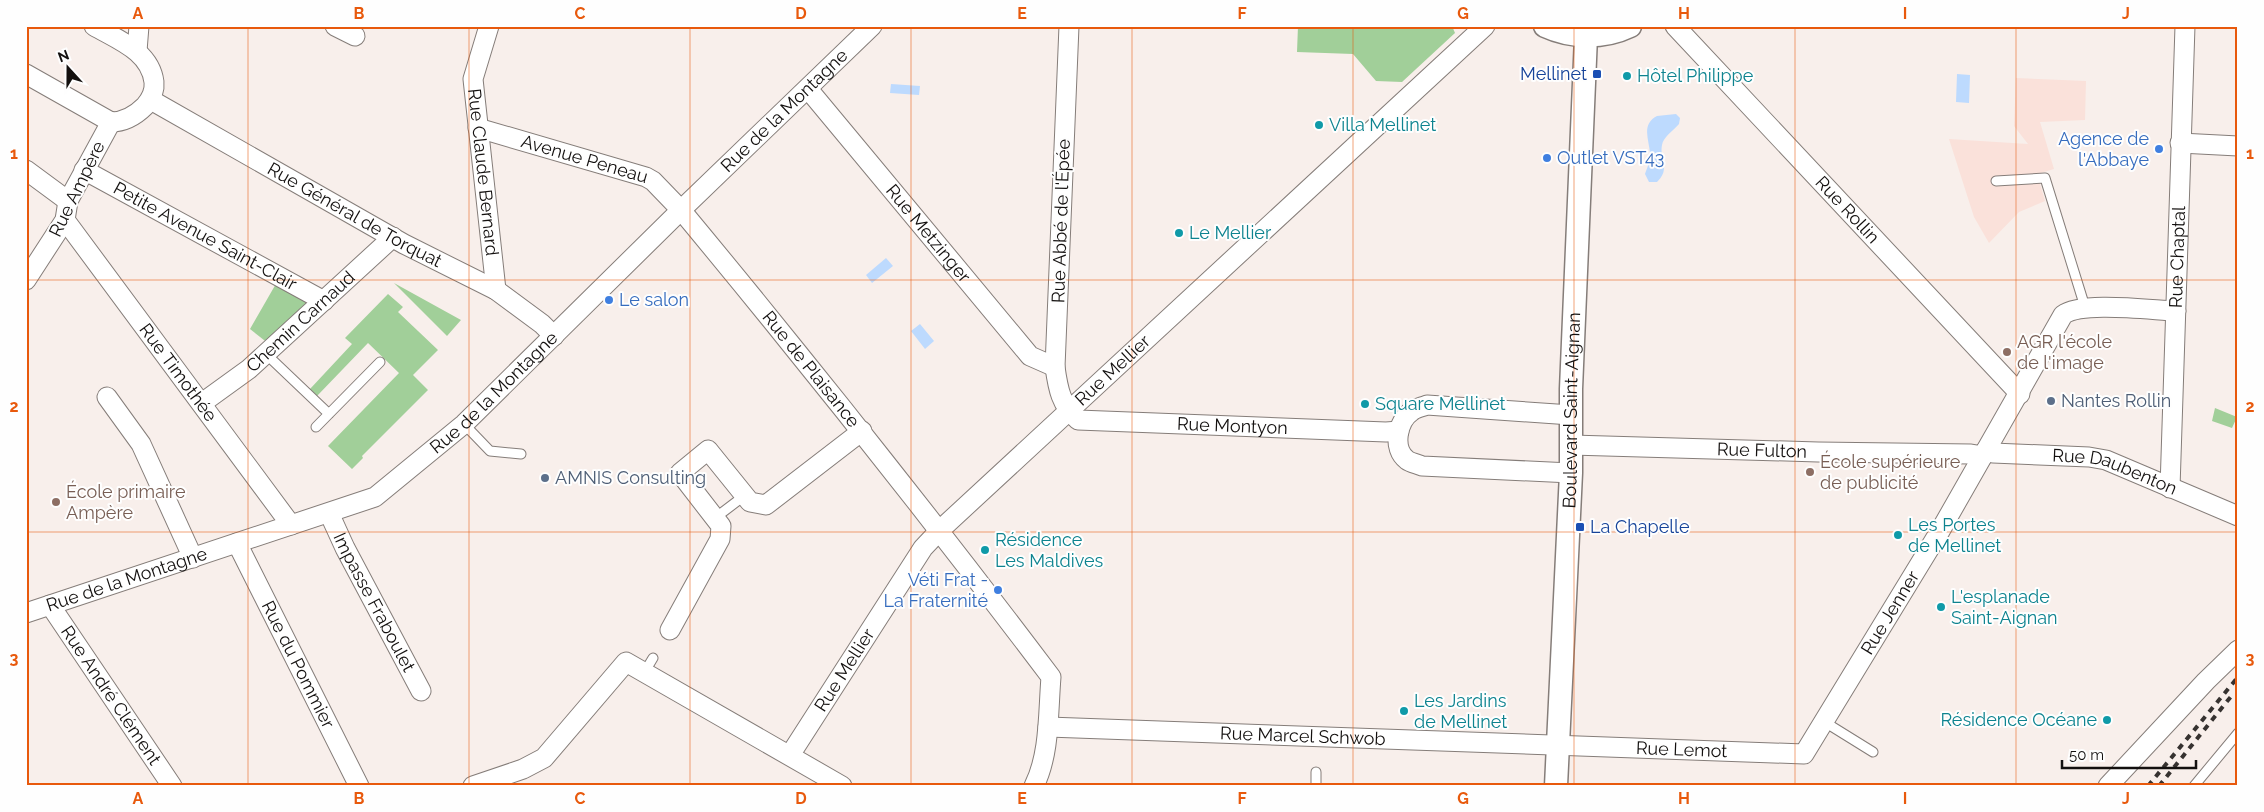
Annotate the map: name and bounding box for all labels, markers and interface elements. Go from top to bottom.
text: A [133,4,144,23]
text: B [354,4,365,23]
text: C [575,4,586,23]
text: D [795,4,807,23]
text: E [1017,4,1027,23]
text: F [1237,4,1247,23]
text: G [1457,4,1469,23]
text: H [1678,4,1690,23]
text: I [1903,4,1907,23]
text: J [2122,4,2130,23]
north arrow [42,42,92,92]
street label: Rue de la Montagne [716,44,852,176]
text: N [55,46,71,65]
place label: Mellinet [1520,63,1587,84]
place label: Hôtel Philippe [1637,65,1754,86]
marker: Mellinet [1591,68,1603,80]
marker: Hôtel Philippe [1621,70,1633,82]
street label: Rue Claude Bernard [464,87,503,257]
place label: Villa Mellinet [1329,114,1436,135]
marker: Villa Mellinet [1313,119,1325,131]
place label: Agence de l'Abbaye [2058,128,2149,170]
street label: Avenue Peneau [519,130,651,187]
street label: Rue Ampère [44,137,109,240]
street label: Rue Abbé de l'Épée [1046,138,1074,303]
marker: Agence de l'Abbaye [2153,143,2165,155]
text: 1 [10,144,18,163]
text: 1 [2246,144,2254,163]
place label: Outlet VST43 [1557,147,1664,168]
marker: Outlet VST43 [1541,152,1553,164]
street label: Rue Général de Torquat [264,158,446,271]
street label: Rue Rollin [1811,172,1884,247]
street label: Petite Avenue Saint-Clair [110,177,301,295]
street label: Rue Metzinger [882,180,976,287]
street label: Rue Chaptal [2165,206,2189,308]
place label: Le Mellier [1189,222,1272,243]
marker: Le Mellier [1173,227,1185,239]
street label: Chemin Carnaud [242,266,359,376]
place label: Le salon [619,289,689,310]
marker: Le salon [603,294,615,306]
street label: Rue de Plaisance [758,307,865,432]
street label: Boulevard Saint-Aignan [1558,312,1584,509]
street label: Rue Timothée [135,319,222,426]
street label: Rue de la Montagne [425,327,562,458]
street label: Rue Mellier [1071,330,1155,410]
place label: AGR l'école de l'image [2017,331,2112,373]
marker: AGR l'école de l'image [2001,346,2013,358]
place label: Nantes Rollin [2061,390,2171,411]
place label: Square Mellinet [1375,393,1506,414]
marker: Nantes Rollin [2045,395,2057,407]
text: 2 [9,397,19,416]
text: 2 [2245,397,2255,416]
marker: Square Mellinet [1359,398,1371,410]
street label: Rue Montyon [1176,413,1288,438]
street label: Rue Fulton [1717,438,1807,462]
street label: Rue Daubenton [2052,444,2180,499]
place label: École supérieure de publicité [1820,450,1961,493]
marker: École supérieure de publicité [1804,466,1816,478]
place label: AMNIS Consulting [555,467,706,488]
marker: AMNIS Consulting [539,472,551,484]
place label: École primaire Ampère [66,480,186,523]
marker: École primaire Ampère [50,496,62,508]
place label: Les Portes de Mellinet [1908,514,2001,556]
place label: La Chapelle [1590,516,1690,537]
marker: La Chapelle [1574,521,1586,533]
street label: Impasse Fraboulet [329,529,420,675]
place label: Résidence Les Maldives [995,529,1104,571]
marker: Les Portes de Mellinet [1892,529,1904,541]
street label: Rue de la Montagne [43,543,210,616]
marker: Résidence Les Maldives [979,544,991,556]
street label: Rue Jenner [1856,566,1924,658]
place label: Véti Frat - La Fraternité [884,569,988,611]
marker: Véti Frat - La Fraternité [992,584,1004,596]
place label: L'esplanade Saint-Aignan [1951,586,2058,628]
street label: Rue du Pommier [258,597,339,732]
marker: L'esplanade Saint-Aignan [1935,601,1947,613]
street label: Rue André Clément [57,621,166,769]
street label: Rue Mellier [810,624,879,715]
text: 3 [10,649,19,668]
text: 3 [2246,649,2255,668]
place label: Les Jardins de Mellinet [1414,690,1507,732]
marker: Les Jardins de Mellinet [1398,705,1410,717]
place label: Résidence Océane [1940,709,2097,730]
marker: Résidence Océane [2101,714,2113,726]
street label: Rue Marcel Schwob [1220,722,1386,749]
street label: Rue Lemot [1636,737,1728,761]
scale bar [2062,737,2195,769]
text: 50 m [2069,746,2104,764]
text: A [133,789,144,808]
text: B [354,789,365,808]
text: C [575,789,586,808]
text: D [795,789,807,808]
text: E [1017,789,1027,808]
text: F [1237,789,1247,808]
text: G [1457,789,1469,808]
text: H [1678,789,1690,808]
text: I [1903,789,1907,808]
text: J [2122,789,2130,808]

